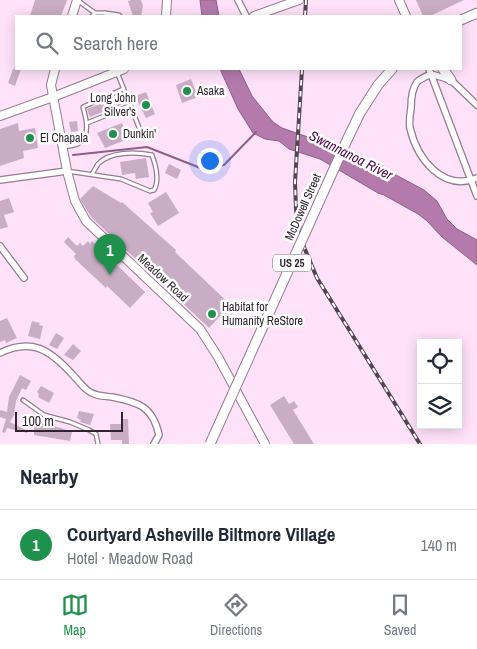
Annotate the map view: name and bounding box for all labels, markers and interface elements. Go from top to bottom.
search box [15,15,462,70]
icon: search [33,29,61,57]
text: Search here [73,30,158,56]
place label: Asaka [196,83,225,99]
marker: Asaka [181,85,193,97]
place label: Long John Silver's [90,90,136,120]
marker: Long John Silver's [140,99,152,111]
place label: Dunkin' [123,126,156,142]
water label: Swannanoa River [306,126,397,184]
marker: Dunkin' [107,128,119,140]
place label: El Chapala [40,130,89,146]
marker: El Chapala [24,132,36,144]
your location [197,148,223,174]
street label: McDowell Street [281,171,325,243]
pin: 1 [94,234,126,275]
street label: Meadow Road [134,251,192,305]
road number: US 25 [273,254,311,272]
place label: Habitat for Humanity ReStore [222,299,303,329]
marker: Habitat for Humanity ReStore [206,308,218,320]
map controls [417,339,462,429]
button: locate [417,339,462,384]
button: layers [417,384,462,429]
scale bar [15,409,122,432]
text: 100 m [22,412,54,430]
text: Nearby [20,462,78,491]
text: Courtyard Asheville Biltmore Village [67,521,335,547]
text: 1 [32,534,40,556]
text: 140 m [421,534,457,556]
text: Hotel · Meadow Road [67,547,193,569]
tab: Map [61,591,89,639]
tab: Directions [210,591,262,639]
tab: Saved [384,591,416,639]

